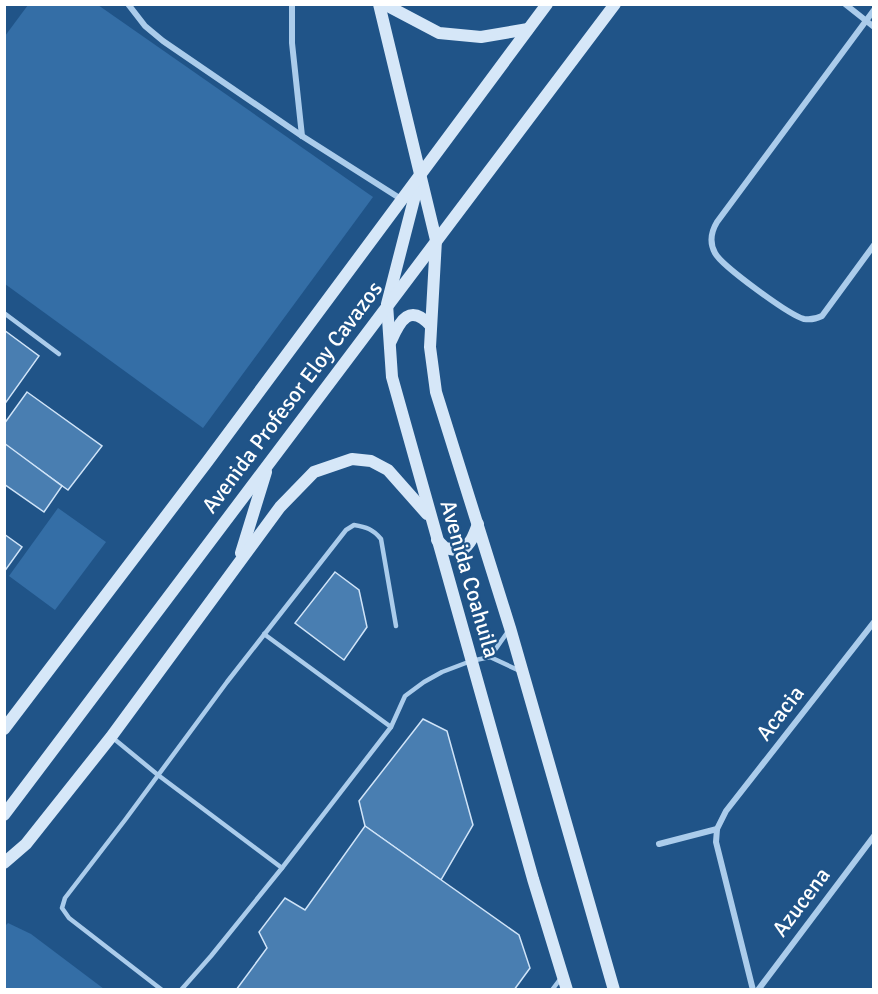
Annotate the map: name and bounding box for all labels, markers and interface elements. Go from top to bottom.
street label: Avenida Profesor Eloy Cavazos [196,276,388,518]
street label: Avenida Coahuila [435,497,505,661]
street label: Acacia [750,680,810,746]
street label: Azucena [766,862,836,942]

